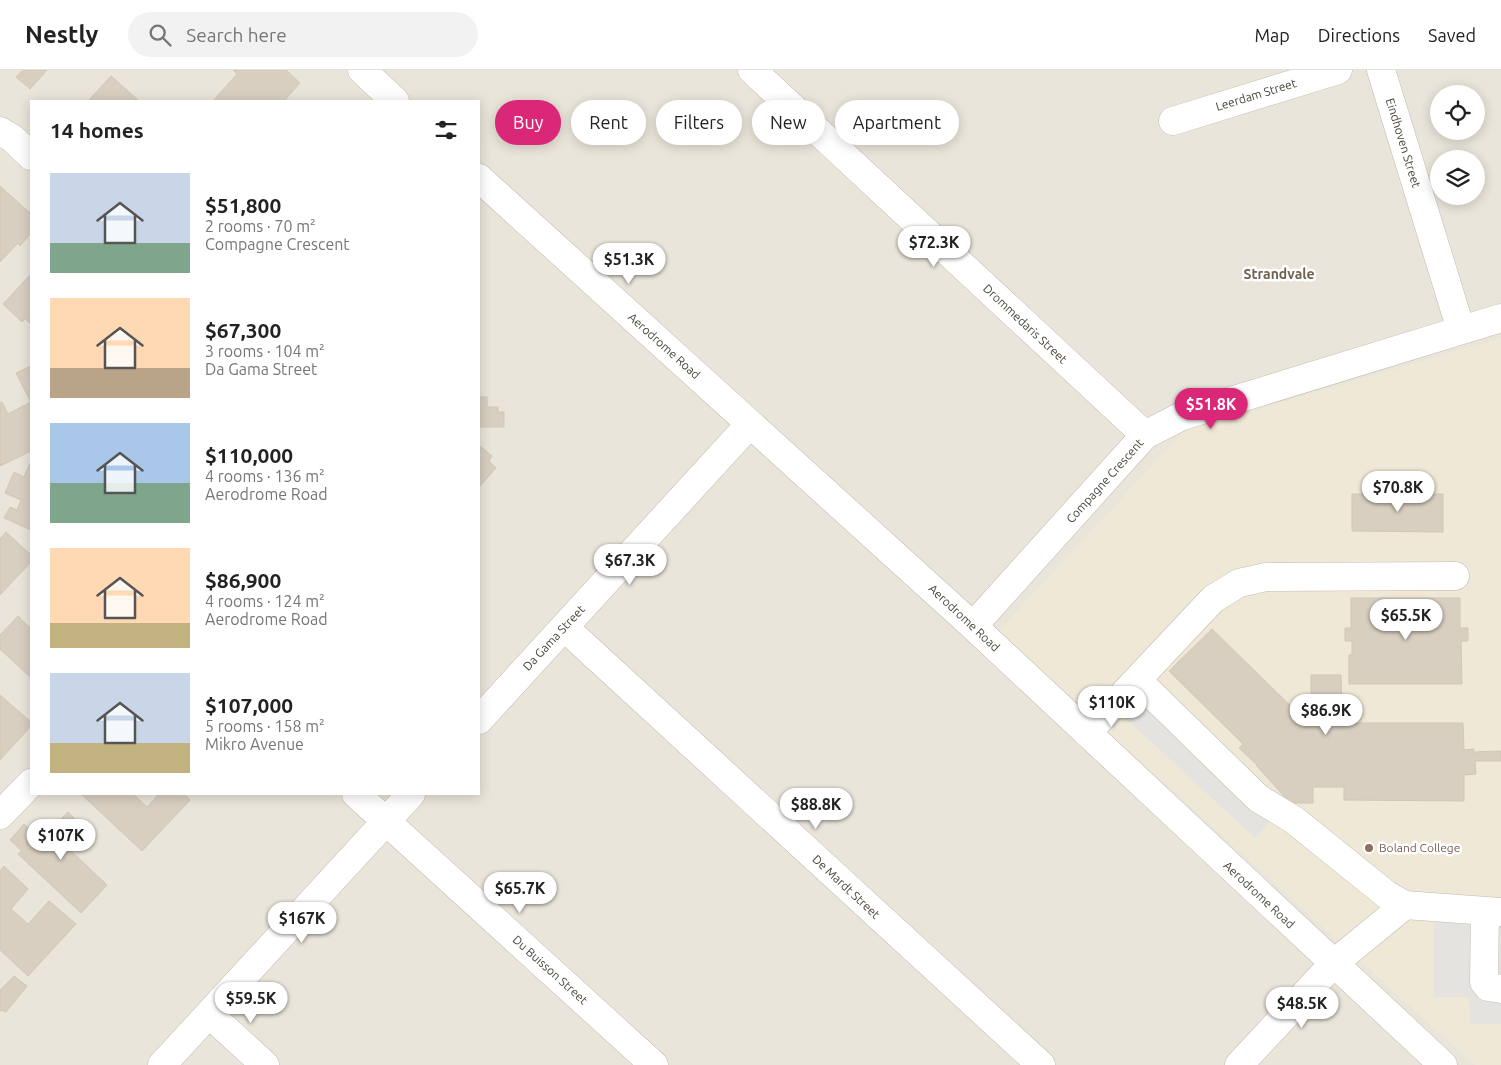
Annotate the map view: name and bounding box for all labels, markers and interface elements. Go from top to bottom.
search box [128,12,478,57]
text: Nestly [25,21,98,48]
icon: search [146,21,174,49]
text: Search here [186,24,287,46]
text: Map [1254,25,1290,45]
text: Directions [1318,25,1400,45]
text: Saved [1428,25,1476,45]
street label: Leerdam Street [1214,76,1298,113]
map controls [1430,85,1485,205]
button: locate [1430,85,1485,140]
street label: Eindhoven Street [1384,97,1423,189]
chip: Buy [495,100,561,145]
chip: Rent [571,100,646,145]
chip: Filters [656,100,742,145]
chip: New [752,100,825,145]
chip: Apartment [835,100,959,145]
icon: filters [432,116,460,144]
text: 14 homes [50,118,144,142]
button: layers [1430,150,1485,205]
icon: home [90,193,150,253]
text: $51,800 [205,193,281,217]
text: 2 rooms · 70 m² [205,217,316,235]
pin: $72.3K [893,226,975,268]
text: $72.3K [909,233,959,251]
text: Compagne Crescent [205,235,350,253]
pin: $51.3K [588,242,670,285]
text: $51.3K [604,250,654,268]
district label: Strandvale [1243,266,1315,282]
street label: Drommedaris Street [981,282,1070,366]
street label: Aerodrome Road [626,310,703,381]
icon: home [90,318,150,378]
text: $67,300 [205,318,281,342]
text: 3 rooms · 104 m² [205,342,325,360]
text: Da Gama Street [205,360,317,378]
pin: $51.8K [1170,388,1252,430]
text: $51.8K [1186,395,1236,413]
street label: Compagne Crescent [1063,436,1146,525]
icon: home [90,443,150,503]
text: $110,000 [205,443,293,467]
text: 4 rooms · 136 m² [205,467,325,485]
pin: $70.8K [1357,470,1439,513]
text: $70.8K [1373,478,1423,496]
text: Aerodrome Road [205,485,328,503]
pin: $67.3K [589,544,671,586]
text: $67.3K [605,551,655,569]
icon: home [90,568,150,628]
text: $86,900 [205,568,281,592]
street label: Aerodrome Road [926,582,1002,654]
text: 4 rooms · 124 m² [205,592,325,610]
pin: $65.5K [1365,598,1447,641]
street label: Da Gama Street [520,602,587,673]
text: $65.5K [1381,606,1431,624]
text: Aerodrome Road [205,610,328,628]
pin: $110K [1077,686,1147,728]
icon: home [90,693,150,753]
text: $107,000 [205,693,293,717]
text: $110K [1089,693,1135,711]
pin: $86.9K [1285,694,1367,736]
text: $86.9K [1301,701,1351,719]
text: 5 rooms · 158 m² [205,717,325,735]
text: Mikro Avenue [205,735,304,753]
pin: $88.8K [775,788,857,830]
text: $88.8K [791,795,841,813]
pin: $107K [26,818,96,861]
text: $107K [38,826,84,844]
place label: Boland College [1379,841,1460,854]
marker: Boland College [1363,842,1375,854]
street label: De Mardt Street [810,852,883,921]
street label: Aerodrome Road [1221,859,1297,931]
pin: $65.7K [479,872,561,914]
text: $65.7K [495,879,545,897]
pin: $167K [267,902,337,944]
text: $167K [279,909,325,927]
street label: Du Buisson Street [510,933,591,1007]
pin: $59.5K [210,982,292,1024]
pin: $48.5K [1261,986,1343,1029]
text: $59.5K [226,989,276,1007]
text: $48.5K [1277,994,1327,1012]

